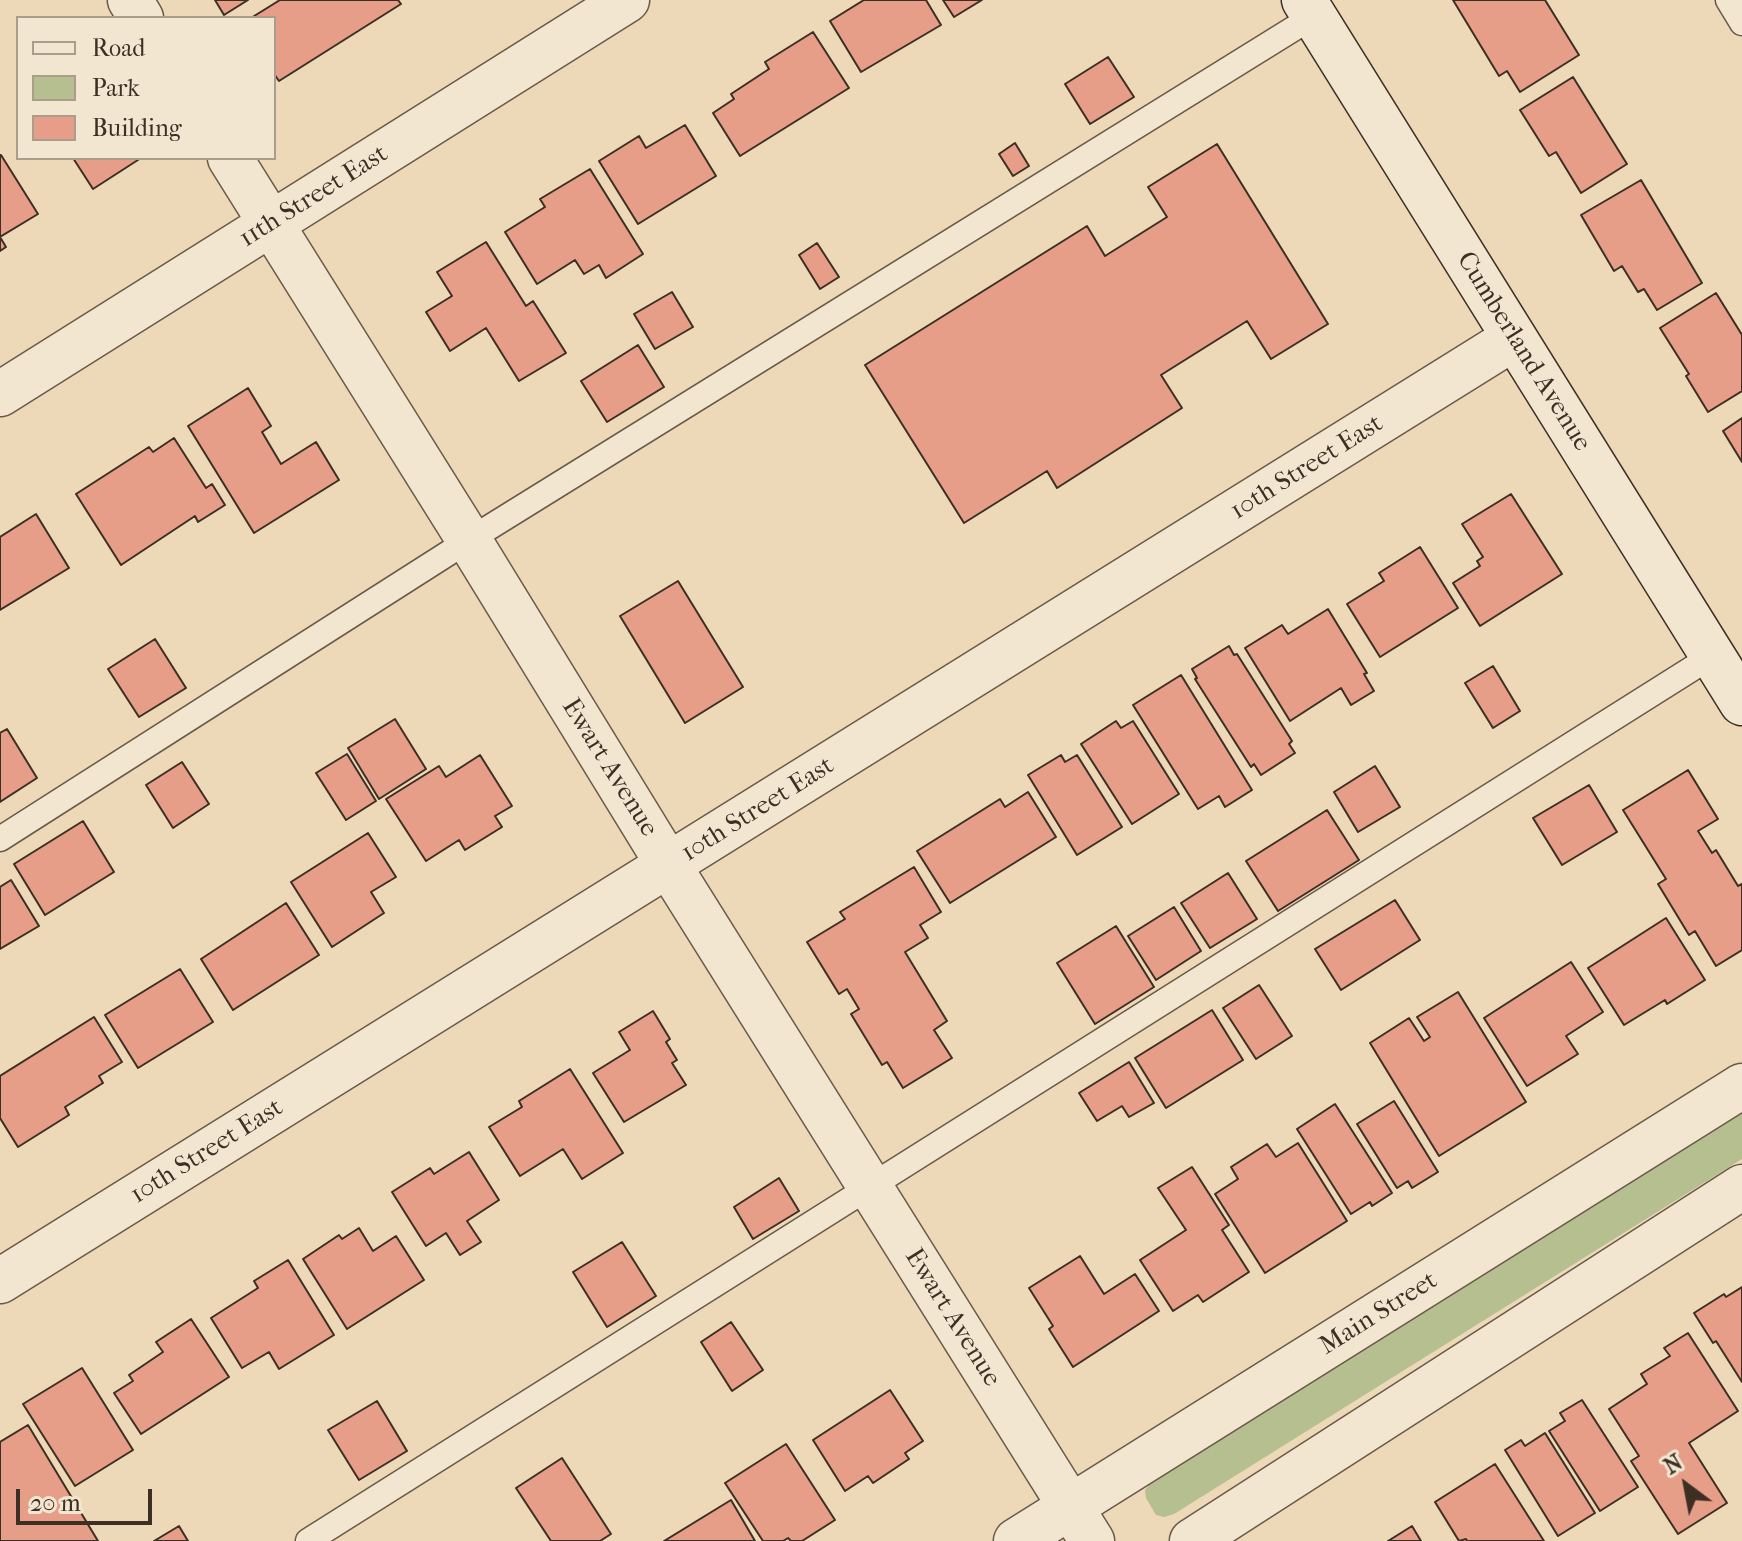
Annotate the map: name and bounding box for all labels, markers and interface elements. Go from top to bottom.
legend [16,16,276,160]
text: Road [92,34,145,62]
text: Park [92,74,140,102]
text: Building [92,114,182,142]
street label: 11th Street East [234,139,394,255]
street label: Cumberland Avenue [1449,247,1597,457]
street label: 10th Street East [1225,409,1389,527]
street label: Ewart Avenue [554,693,664,843]
street label: 10th Street East [676,751,840,869]
street label: 10th Street East [125,1093,289,1211]
street label: Ewart Avenue [897,1243,1007,1393]
street label: Main Street [1314,1266,1444,1362]
north arrow [1646,1445,1726,1525]
text: N [1659,1449,1687,1480]
scale bar [20,1473,156,1523]
text: 20 m [30,1489,81,1517]

